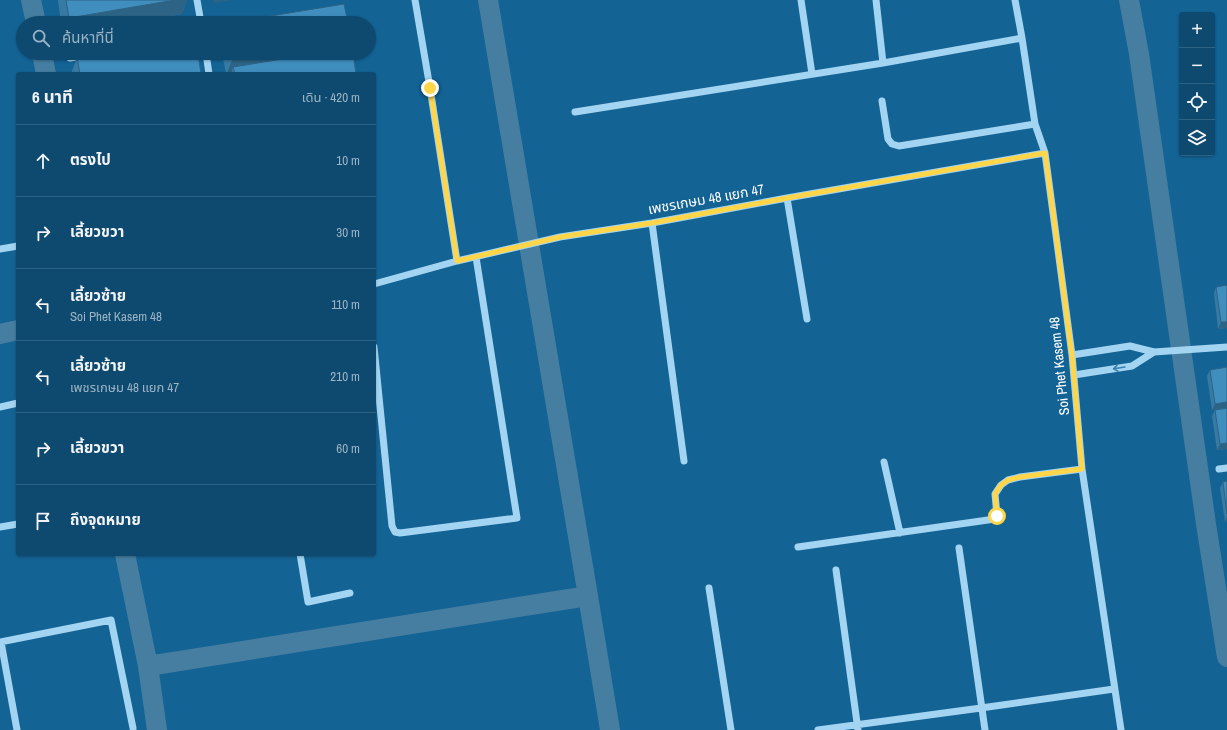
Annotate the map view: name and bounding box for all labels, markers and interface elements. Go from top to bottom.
map controls [1179,12,1215,156]
button: + [1179,12,1215,48]
search box [16,16,376,60]
icon: search [30,27,52,49]
text: ค้นหาที่นี่ [62,27,114,48]
button: − [1179,48,1215,84]
route end [421,79,439,97]
button: locate [1179,84,1215,120]
text: 6 นาที [32,85,73,108]
text: เดิน · 420 m [302,89,360,106]
button: layers [1179,120,1215,156]
text: ตรงไป [70,149,111,170]
icon: ahead [32,150,54,172]
text: 10 m [336,152,360,169]
street label: เพชรเกษม 48 แยก 47 [647,180,765,218]
text: เลี้ยวขวา [70,221,124,242]
icon: right [32,222,54,244]
text: 30 m [336,224,360,241]
text: เลี้ยวซ้าย [70,285,126,306]
icon: left [32,294,54,316]
text: 110 m [331,296,360,313]
text: Soi Phet Kasem 48 [70,308,162,325]
street label: Soi Phet Kasem 48 [1045,316,1073,416]
text: เลี้ยวซ้าย [70,355,126,376]
one-way arrow [1113,364,1126,372]
icon: left [32,366,54,388]
text: 210 m [330,368,360,385]
text: เพชรเกษม 48 แยก 47 [70,379,179,396]
text: เลี้ยวขวา [70,437,124,458]
icon: right [32,438,54,460]
text: 60 m [336,440,360,457]
route start [988,507,1006,525]
text: ถึงจุดหมาย [70,509,141,530]
icon: arrive [32,510,54,532]

